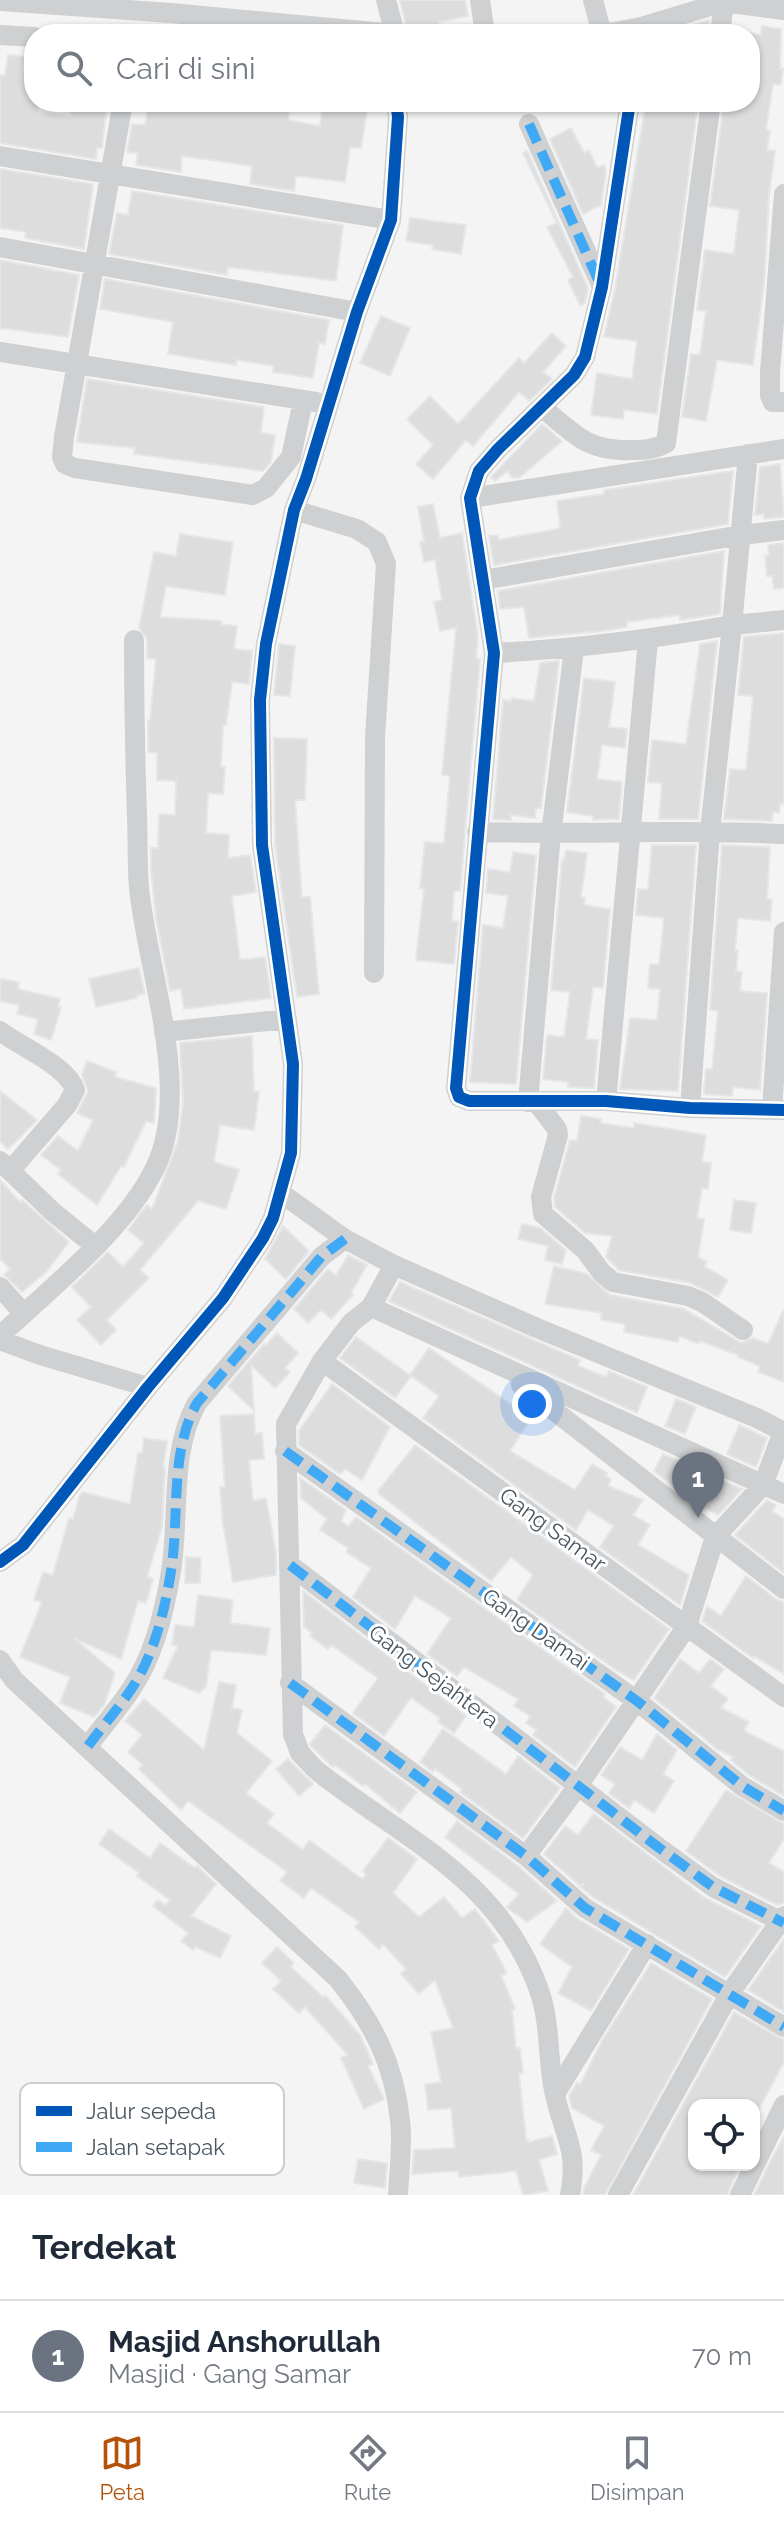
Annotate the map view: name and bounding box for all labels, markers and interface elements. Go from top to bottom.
search box [24,24,760,112]
icon: search [52,46,96,90]
text: Cari di sini [116,51,256,86]
your location [512,1384,552,1424]
pin: 1 [672,1452,724,1518]
street label: Gang Samar [495,1482,611,1576]
street label: Gang Damai [478,1583,594,1675]
street label: Gang Sejahtera [364,1619,504,1733]
legend [20,2083,284,2175]
text: Jalur sepeda [86,2098,216,2124]
map controls [688,2099,760,2171]
button: locate [688,2099,760,2171]
text: Jalan setapak [86,2134,225,2160]
text: Terdekat [32,2227,177,2267]
text: Masjid Anshorullah [108,2324,381,2359]
text: 1 [52,2341,64,2371]
text: 70 m [692,2341,752,2371]
text: Masjid · Gang Samar [108,2359,351,2389]
tab: Peta [99,2431,145,2505]
tab: Rute [344,2431,391,2505]
tab: Disimpan [590,2431,685,2505]

